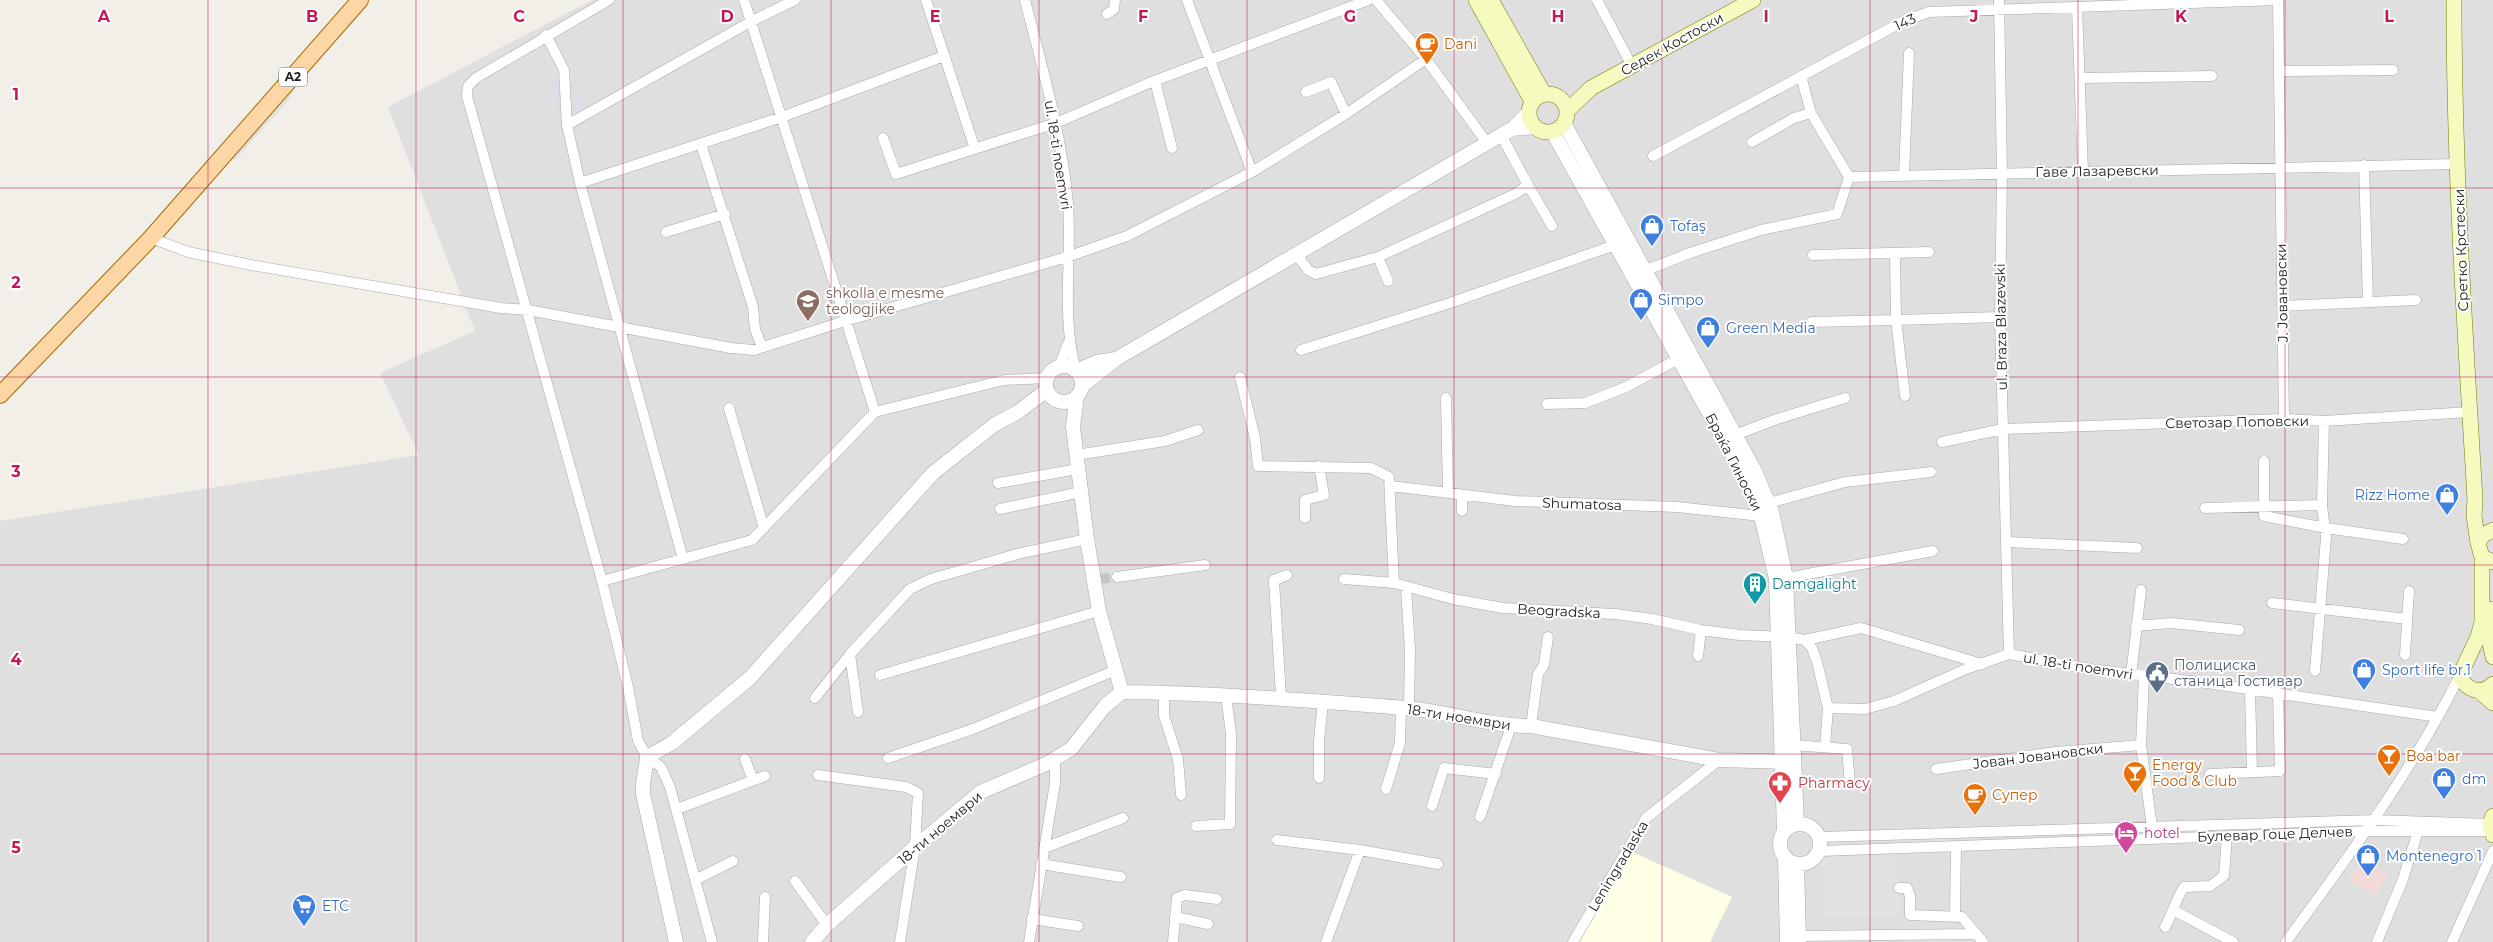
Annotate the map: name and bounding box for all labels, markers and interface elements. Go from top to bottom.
text: A [97,7,111,26]
text: B [306,7,318,26]
text: C [513,7,525,26]
text: D [720,7,734,26]
text: E [930,7,940,26]
text: F [1138,7,1148,26]
text: G [1344,7,1356,26]
text: H [1552,7,1564,26]
text: I [1763,7,1769,26]
text: J [1969,7,1978,26]
text: K [2175,7,2188,26]
text: L [2384,7,2394,26]
street label: Седек Костоски [1617,8,1727,80]
street label: 143 [1891,9,1919,35]
cafe icon: Dani [1414,31,1440,65]
place label: Dani [1444,35,1477,53]
road number: A2 [279,68,307,86]
text: 1 [13,85,19,104]
street label: ul. 18-ti noemvri [1040,99,1076,211]
street label: Гаве Лазаревски [2035,161,2159,181]
street label: Сретко Крстески [2450,188,2472,312]
shop icon: Tofaş [1639,213,1665,247]
place label: Tofaş [1670,217,1706,235]
street label: Ј. Јовановски [2272,243,2292,343]
street label: ul. Braza Blazevski [1991,263,2011,391]
text: 2 [11,273,21,292]
place label: shkolla e mesme teologjike [826,284,944,318]
shop icon: Simpo [1628,287,1654,321]
school or university icon: shkolla e mesme teologjike [795,288,821,322]
place label: Simpo [1658,291,1704,309]
shop icon: Green Media [1695,315,1721,349]
place label: Green Media [1726,319,1816,337]
street label: Браќа Гиноски [1702,410,1766,514]
street label: Светозар Поповски [2165,412,2309,432]
text: 3 [10,462,21,481]
shop icon: Rizz Home [2434,482,2460,516]
place label: Rizz Home [2355,486,2430,504]
street label: Shumatosa [1542,494,1622,514]
building icon: Damgalight [1742,571,1768,605]
place label: Damgalight [1772,575,1857,593]
street label: Beogradska [1517,600,1601,622]
street label: ul. 18-ti noemvri [2022,648,2134,684]
text: 4 [10,650,22,669]
place label: Полициска станица Гостивар [2174,656,2303,690]
shop icon: Sport life br.1 [2351,657,2377,691]
public building icon: Полициска станица Гостивар [2144,660,2170,694]
place label: Sport life br.1 [2382,661,2471,679]
street label: 18-ти ноември [1406,700,1512,734]
street label: Јован Јовановски [1972,739,2104,773]
bar icon: Boa bar [2376,743,2402,777]
place label: Boa bar [2406,747,2461,765]
place label: Energy Food & Club [2152,756,2237,790]
bar icon: Energy Food & Club [2122,760,2148,794]
shop icon: dm [2431,766,2457,800]
pharmacy icon: Pharmacy [1767,770,1793,804]
place label: dm [2462,770,2486,788]
place label: Pharmacy [1798,774,1870,792]
cafe icon: Супер [1962,782,1988,816]
place label: Супер [1992,786,2038,804]
street label: 18-ти ноември [894,787,986,869]
street label: Leningradaska [1584,817,1652,915]
hotel icon: hotel [2113,820,2139,854]
street label: Булевар Гоце Делчев [2197,822,2353,846]
place label: hotel [2144,824,2180,842]
text: 5 [11,838,21,857]
shop icon: Montenegro 1 [2355,843,2381,877]
place label: Montenegro 1 [2386,847,2482,865]
supermarket icon: ETC [291,893,317,927]
place label: ETC [322,897,349,915]

